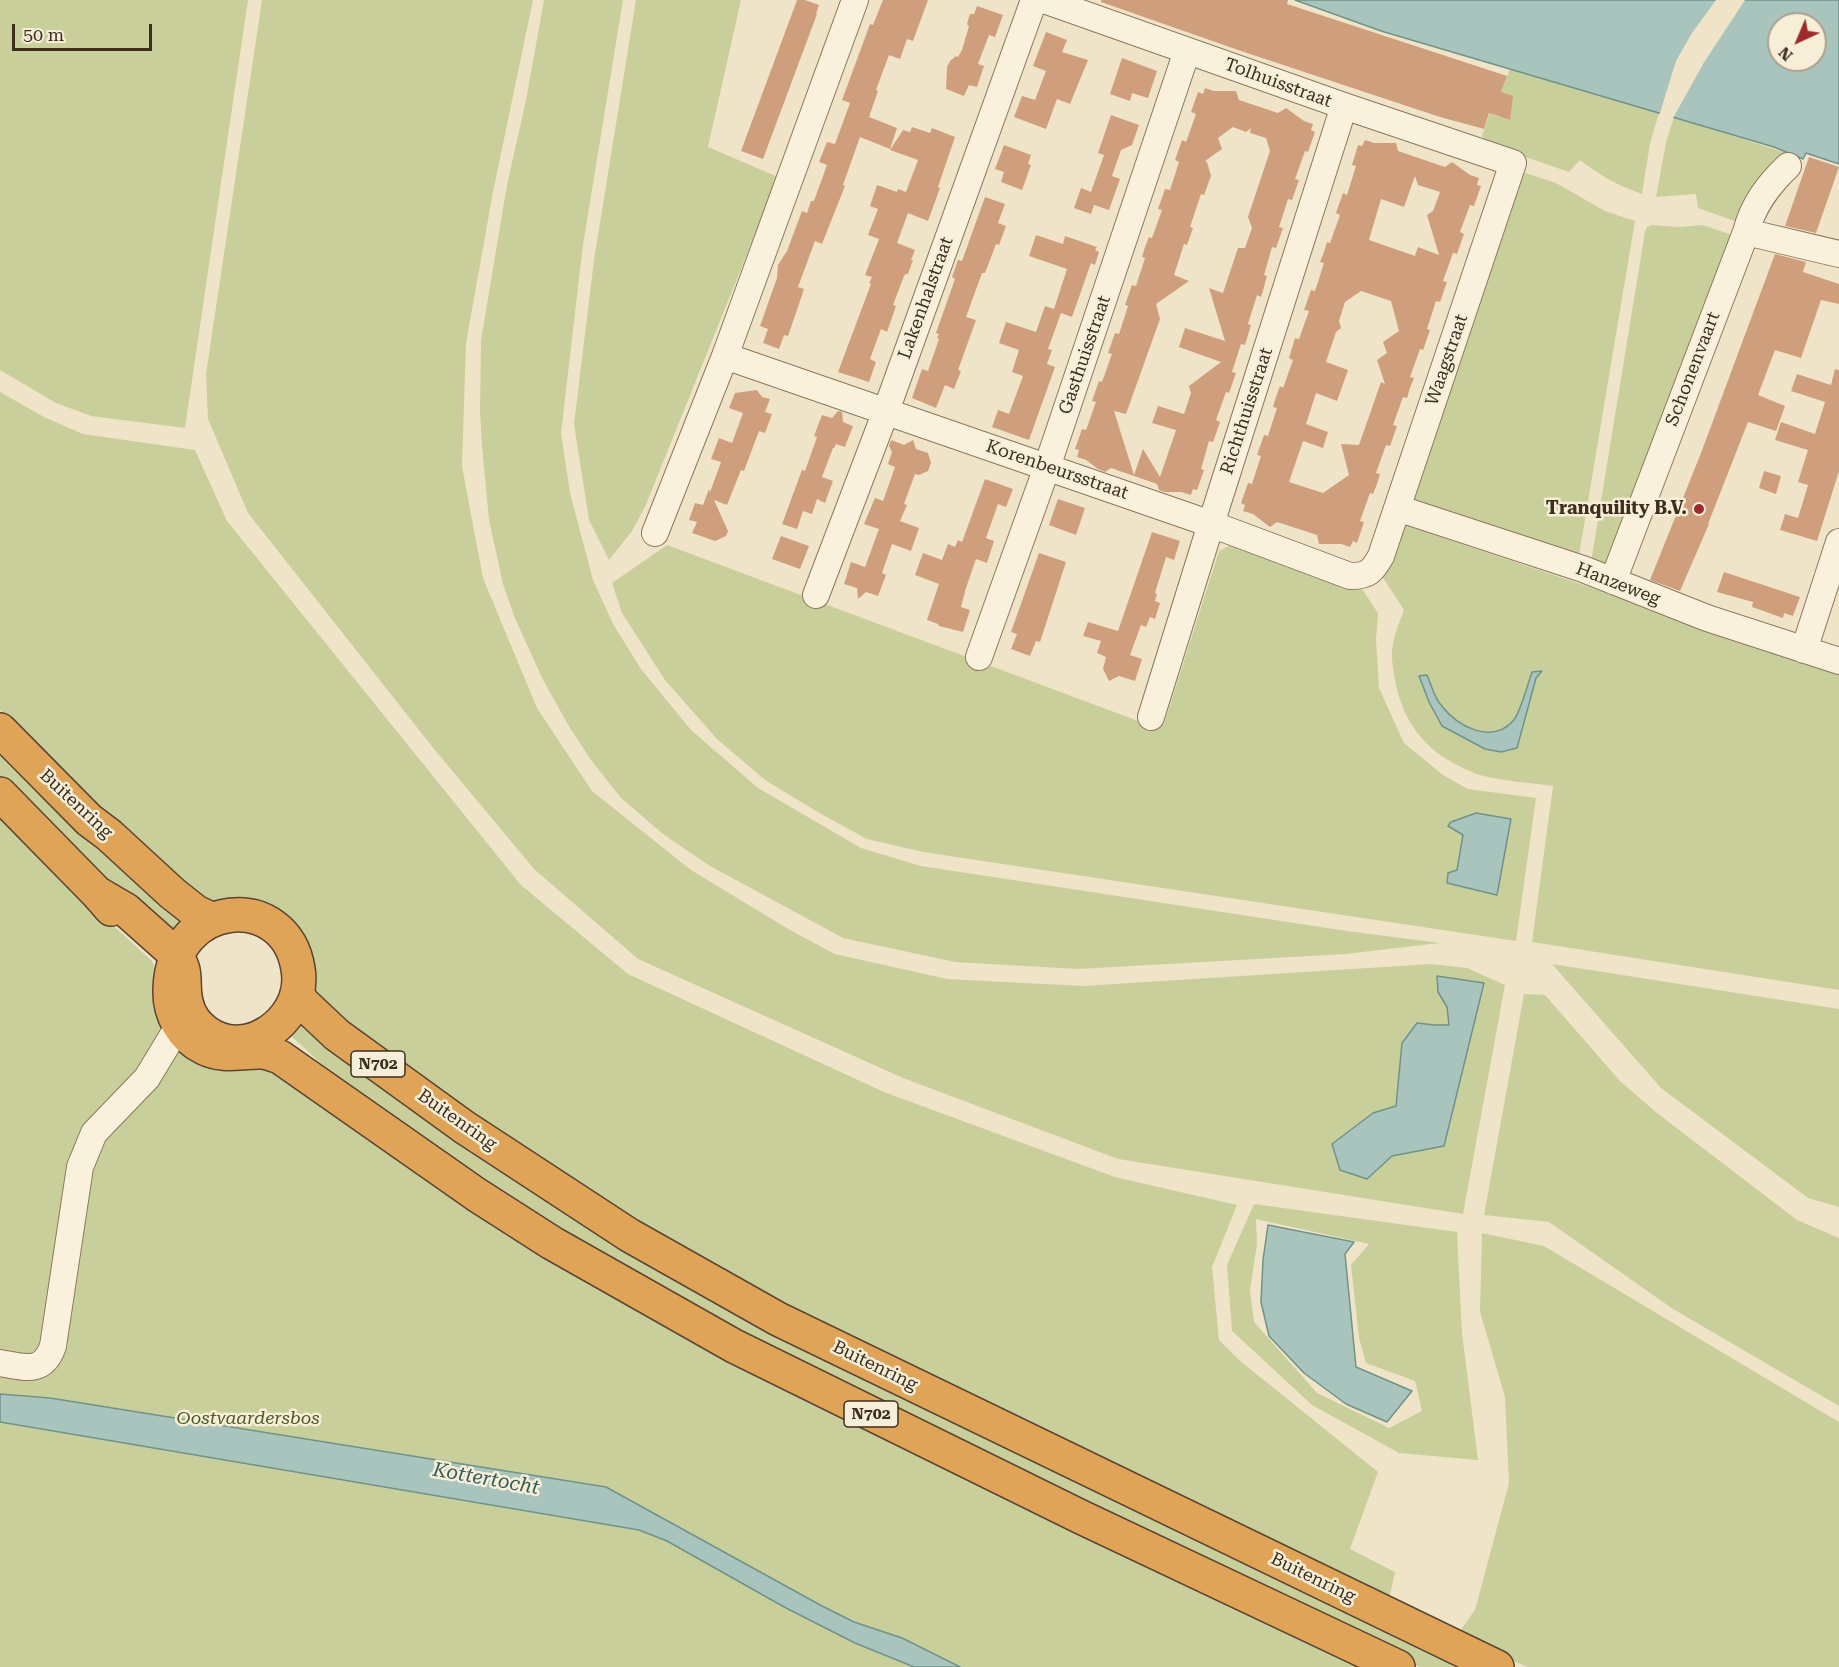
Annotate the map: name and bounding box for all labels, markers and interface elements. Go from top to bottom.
scale bar [15,12,154,50]
north arrow [1767,12,1827,72]
text: 50 m [23,24,64,45]
text: N [1775,43,1797,65]
street label: Tolhuisstraat [1221,54,1335,112]
street label: Lakenhalstraat [894,234,958,362]
street label: Gasthuisstraat [1055,293,1115,417]
street label: Schonenvaart [1661,309,1725,429]
street label: Waagstraat [1421,311,1473,409]
street label: Richthuisstraat [1216,345,1278,477]
street label: Korenbeursstraat [983,436,1131,504]
place label: Tranquility B.V. [1546,498,1687,520]
marker: Tranquility B.V. [1692,502,1706,516]
street label: Hanzeweg [1573,558,1663,610]
street label: Buitenring [35,765,117,843]
road number: N702 [351,1051,405,1077]
street label: Buitenring [413,1085,501,1155]
street label: Buitenring [829,1336,921,1396]
road number: N702 [844,1401,898,1427]
park label: Oostvaardersbos [177,1408,319,1430]
water label: Kottertocht [431,1458,541,1500]
street label: Buitenring [1267,1548,1359,1608]

